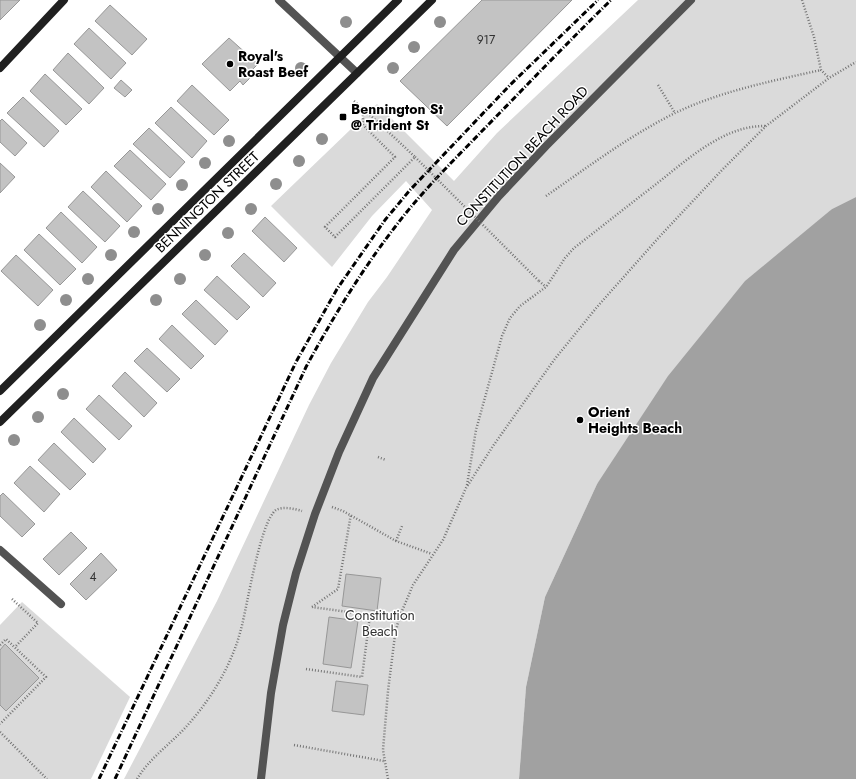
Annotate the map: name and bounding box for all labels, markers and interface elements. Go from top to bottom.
house number: 917 [477,31,496,49]
place label: Royal's Roast Beef [238,46,309,82]
marker: Royal's Roast Beef [225,59,235,69]
street label: CONSTITUTION BEACH ROAD [451,81,593,231]
place label: Bennington St @ Trident St [351,99,444,135]
marker: Bennington St @ Trident St [338,112,348,122]
street label: BENNINGTON STREET [150,147,264,257]
place label: Orient Heights Beach [588,402,682,438]
marker: Orient Heights Beach [575,415,585,425]
house number: 4 [90,568,97,586]
park label: Constitution Beach [345,605,415,641]

